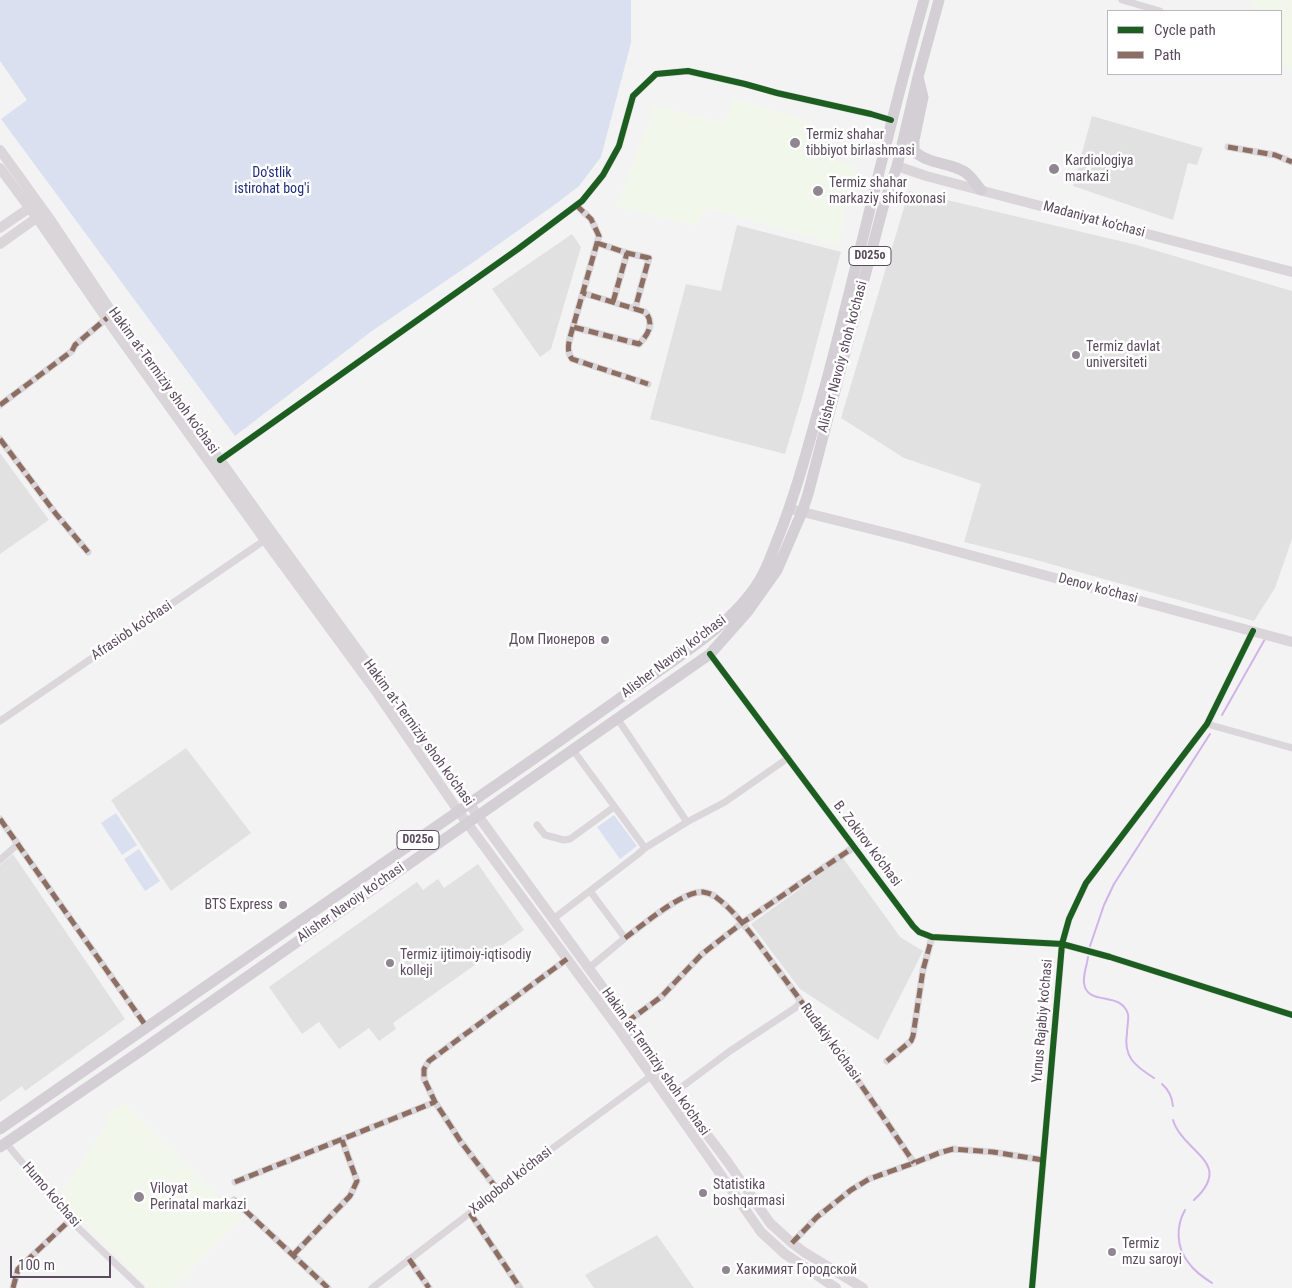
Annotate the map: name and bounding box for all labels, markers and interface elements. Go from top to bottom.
legend [1107,10,1282,75]
text: Cycle path [1154,21,1216,39]
text: Path [1154,46,1181,64]
place label: Termiz shahar tibbiyot birlashmasi [806,127,915,160]
marker: Termiz shahar tibbiyot birlashmasi [788,136,802,150]
place label: Kardiologiya markazi [1065,153,1133,186]
marker: Kardiologiya markazi [1047,162,1061,176]
park label: Do'stlik istirohat bog'i [234,165,310,198]
place label: Termiz shahar markaziy shifoxonasi [829,175,946,208]
marker: Termiz shahar markaziy shifoxonasi [811,184,825,198]
street label: Madaniyat ko'chasi [1041,198,1147,242]
road number: D025o [849,247,891,266]
street label: Alisher Navoiy shoh ko'chasi [815,279,871,435]
street label: Hakim at-Termiziy shoh ko'chasi [104,305,222,457]
place label: Termiz davlat universiteti [1086,339,1160,372]
marker: Termiz davlat universiteti [1070,349,1082,361]
street label: Denov ko'chasi [1056,570,1140,608]
street label: Afrasiob ko'chasi [88,598,176,664]
street label: Alisher Navoiy ko’chasi [618,612,730,702]
place label: Дом Пионеров [509,632,595,648]
marker: Дом Пионеров [599,634,611,646]
street label: Hakim at-Termiziy shoh ko'chasi [359,657,477,809]
street label: B. Zokirov ko'chasi [829,798,905,890]
road number: D025o [397,830,439,850]
street label: Alisher Navoiy ko’chasi [294,860,408,946]
place label: BTS Express [204,897,273,913]
marker: BTS Express [277,899,289,911]
place label: Termiz ijtimoiy-iqtisodiy kolleji [400,947,531,980]
marker: Termiz ijtimoiy-iqtisodiy kolleji [384,957,396,969]
street label: Yunus Rajabiy ko'chasi [1029,958,1057,1084]
street label: Hakim at-Termiziy shoh ko'chasi [597,985,713,1139]
street label: Rudakiy ko'chasi [797,1000,863,1084]
street label: Xalqobod ko'chasi [467,1144,555,1218]
street label: Humo ko'chasi [18,1159,84,1231]
place label: Statistika boshqarmasi [713,1177,785,1210]
place label: Viloyat Perinatal markazi [150,1181,246,1214]
marker: Statistika boshqarmasi [697,1187,709,1199]
marker: Viloyat Perinatal markazi [132,1190,146,1204]
place label: Termiz mzu saroyi [1122,1236,1182,1268]
scale bar [12,1246,114,1278]
marker: Termiz mzu saroyi [1106,1246,1118,1258]
text: 100 m [18,1256,55,1274]
place label: Хакимият Городской [736,1262,857,1278]
marker: Хакимият Городской [720,1264,732,1276]

